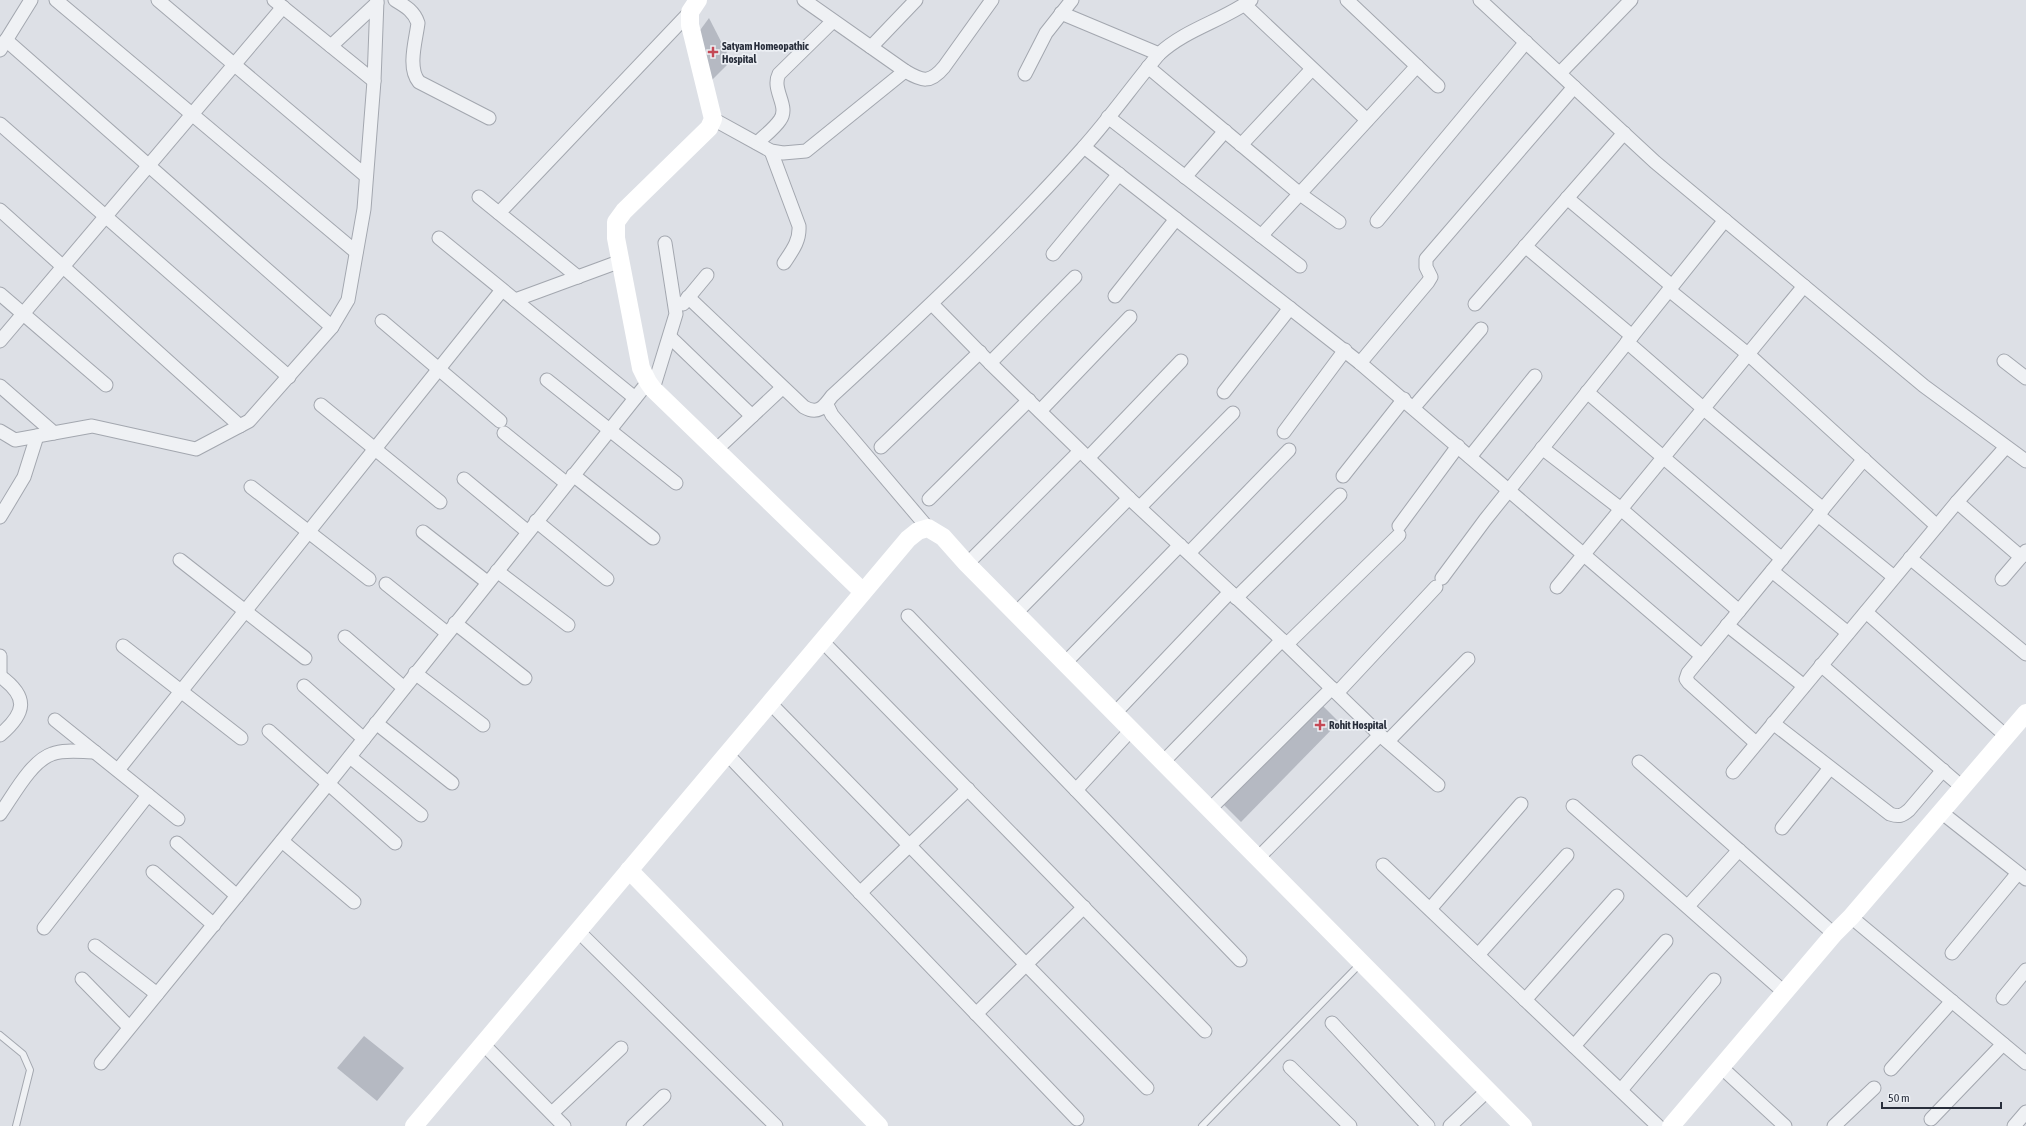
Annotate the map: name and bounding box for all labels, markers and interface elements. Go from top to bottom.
place label: Satyam Homeopathic Hospital [722,40,810,65]
marker: Satyam Homeopathic Hospital [707,46,719,58]
marker: Rohit Hospital [1314,719,1326,731]
place label: Rohit Hospital [1329,719,1388,731]
scale bar [1882,1084,2001,1110]
text: 50 m [1888,1091,1910,1105]

